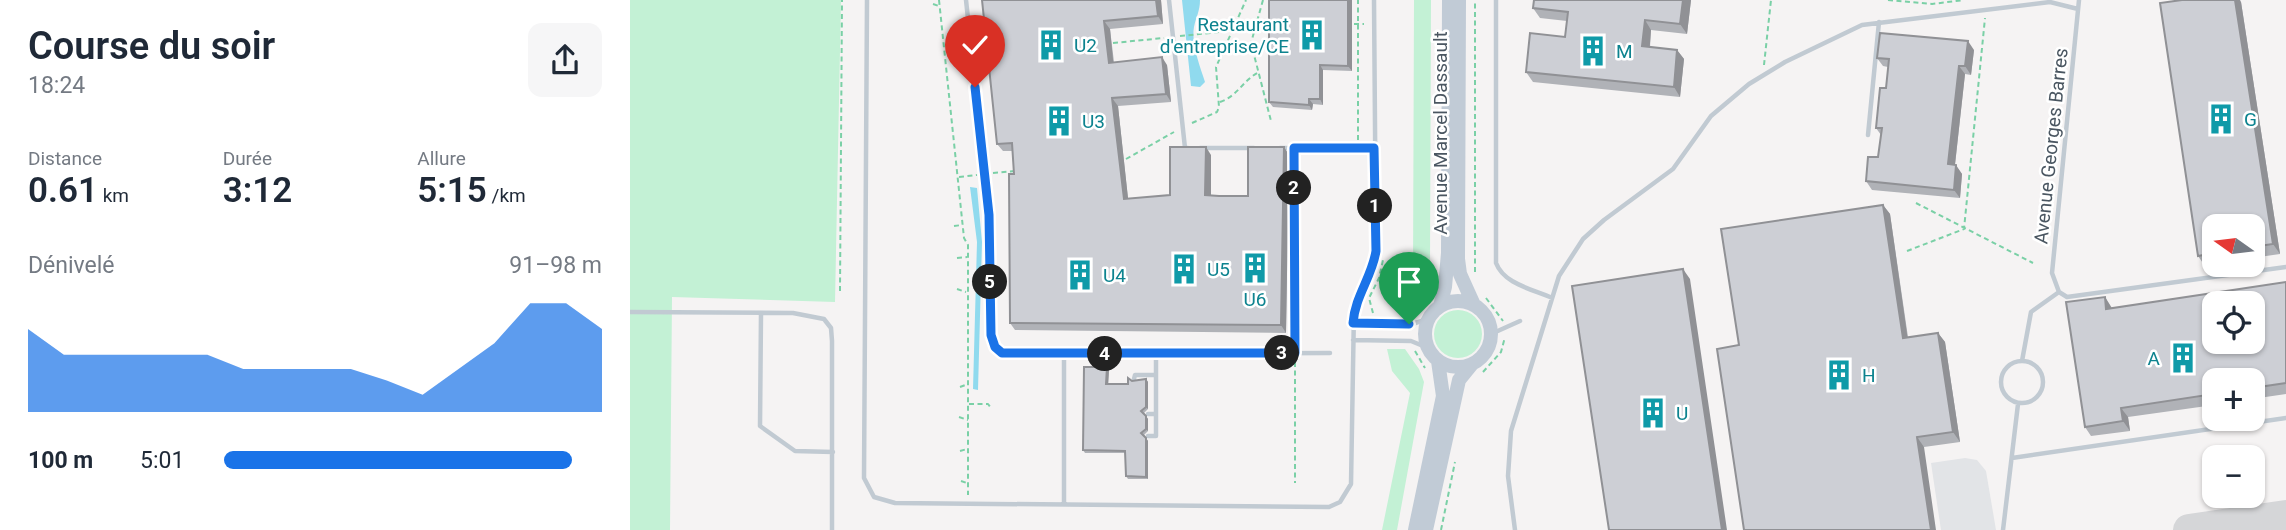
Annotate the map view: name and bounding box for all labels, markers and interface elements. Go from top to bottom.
place label: Restaurant d'entreprise/CE [1160,13,1289,58]
pin [945,15,1005,87]
building icon: Restaurant d'entreprise/CE [1295,18,1329,52]
button: share [528,23,602,97]
text: Course du soir [28,24,275,68]
icon: check [956,26,994,64]
building icon: U2 [1034,28,1068,62]
street label: Avenue Marcel Dassault [1429,31,1452,235]
place label: U2 [1074,34,1097,57]
building icon: M [1576,34,1610,68]
place label: M [1616,40,1633,63]
street label: Avenue Georges Barres [2029,47,2073,245]
text: 18:24 [28,72,85,99]
building icon: G [2204,102,2238,136]
building icon: U3 [1042,104,1076,138]
place label: G [2244,108,2257,131]
place label: U3 [1082,110,1105,133]
text: Distance [28,147,102,170]
text: Durée [223,147,272,170]
text: Allure [417,147,466,170]
text: 0.61 [28,170,98,211]
text: 3:12 [223,170,292,211]
text: 5:15 [417,170,487,211]
pin: 2 [1276,170,1312,206]
text: 2 [1288,176,1299,199]
text: km [98,184,129,207]
text: /km [487,184,526,207]
pin: 1 [1358,188,1392,224]
text: 1 [1369,194,1380,217]
north arrow [2202,214,2264,276]
map controls [2202,214,2265,508]
building icon: U6 [1238,251,1272,285]
text: Dénivelé [28,252,115,279]
text: 91–98 m [509,252,602,279]
building icon: U5 [1167,252,1201,286]
pin [1379,252,1439,324]
building icon: U4 [1063,258,1097,292]
place label: U5 [1207,258,1230,281]
icon: arrive [1390,263,1428,301]
pin: 5 [972,264,1008,300]
place label: U4 [1103,264,1126,287]
text: 5 [984,270,995,293]
place label: U6 [1244,288,1267,311]
button: locate [2202,291,2265,354]
pin: 4 [1088,336,1122,372]
pin: 3 [1264,336,1300,370]
text: 3 [1276,341,1287,364]
building icon: A [2166,341,2200,375]
text: 4 [1099,342,1110,365]
place label: A [2148,347,2161,370]
building icon: H [1822,358,1856,392]
place label: H [1862,364,1876,387]
button: + [2202,368,2265,431]
building icon: U [1636,396,1670,430]
place label: U [1676,402,1688,425]
button: − [2202,445,2265,508]
text: 100 m [28,447,93,474]
text: 5:01 [140,447,184,474]

